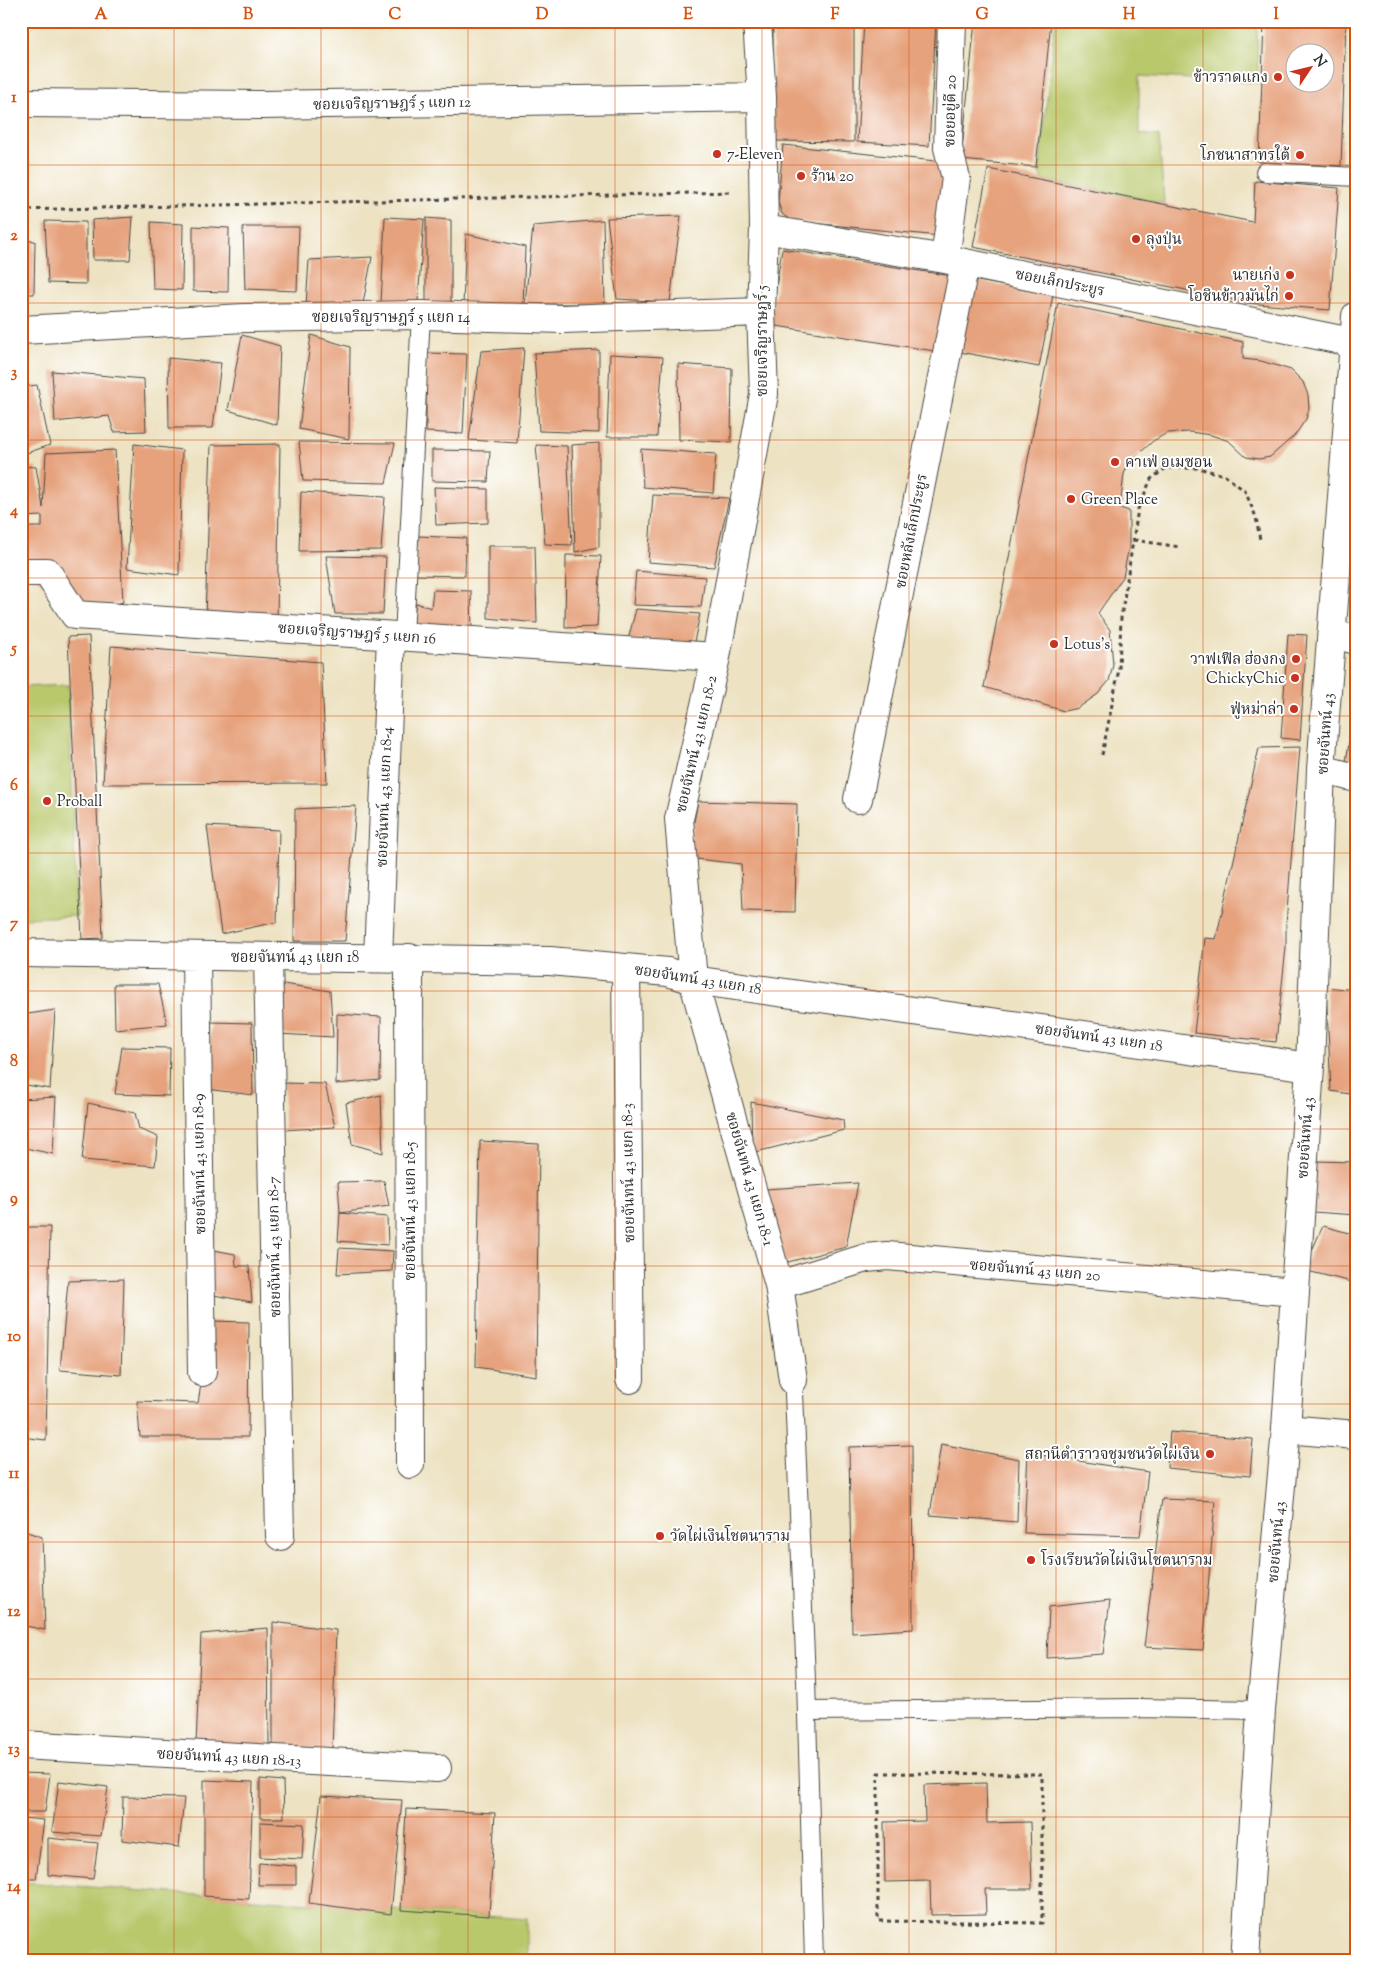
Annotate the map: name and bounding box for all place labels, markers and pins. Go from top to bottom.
place label: ข้าวราดแกง [1194,68,1268,89]
marker: ข้าวราดแกง [1272,71,1284,83]
place label: โภชนาสาทรใต้ [1200,144,1290,167]
place label: 7-Eleven [727,145,783,166]
marker: 7-Eleven [711,148,723,160]
marker: โภชนาสาทรใต้ [1294,149,1306,161]
place label: ร้าน 20 [811,167,854,188]
marker: ร้าน 20 [795,170,807,182]
place label: ลุงปุ่น [1146,230,1182,251]
marker: ลุงปุ่น [1130,233,1142,245]
place label: นายเก่ง [1233,266,1280,287]
marker: นายเก่ง [1284,269,1296,281]
place label: โอชินข้าวมันไก่ [1187,285,1279,308]
marker: โอชินข้าวมันไก่ [1283,290,1295,302]
place label: คาเฟ่ อเมซอน [1125,453,1213,474]
marker: คาเฟ่ อเมซอน [1109,456,1121,468]
place label: Green Place [1081,490,1158,511]
marker: Green Place [1065,493,1077,505]
place label: Lotus's [1064,635,1110,656]
marker: Lotus's [1048,638,1060,650]
place label: วาฟเฟิล ฮ่องกง [1190,650,1286,671]
marker: วาฟเฟิล ฮ่องกง [1290,653,1302,665]
place label: ChickyChic [1206,669,1285,690]
marker: ChickyChic [1289,672,1301,684]
place label: ฟู่หม่าล่า [1230,700,1284,721]
marker: ฟู่หม่าล่า [1288,703,1300,715]
place label: Proball [57,792,102,813]
marker: Proball [41,795,53,807]
place label: สถานีตำราวจชุมชนวัดไผ่เงิน [1025,1443,1200,1466]
marker: สถานีตำราวจชุมชนวัดไผ่เงิน [1204,1448,1216,1460]
place label: วัดไผ่เงินโชตนาราม [670,1525,790,1548]
marker: วัดไผ่เงินโชตนาราม [654,1530,666,1542]
place label: โรงเรียนวัดไผ่เงินโชตนาราม [1040,1549,1213,1572]
marker: โรงเรียนวัดไผ่เงินโชตนาราม [1025,1554,1037,1566]

